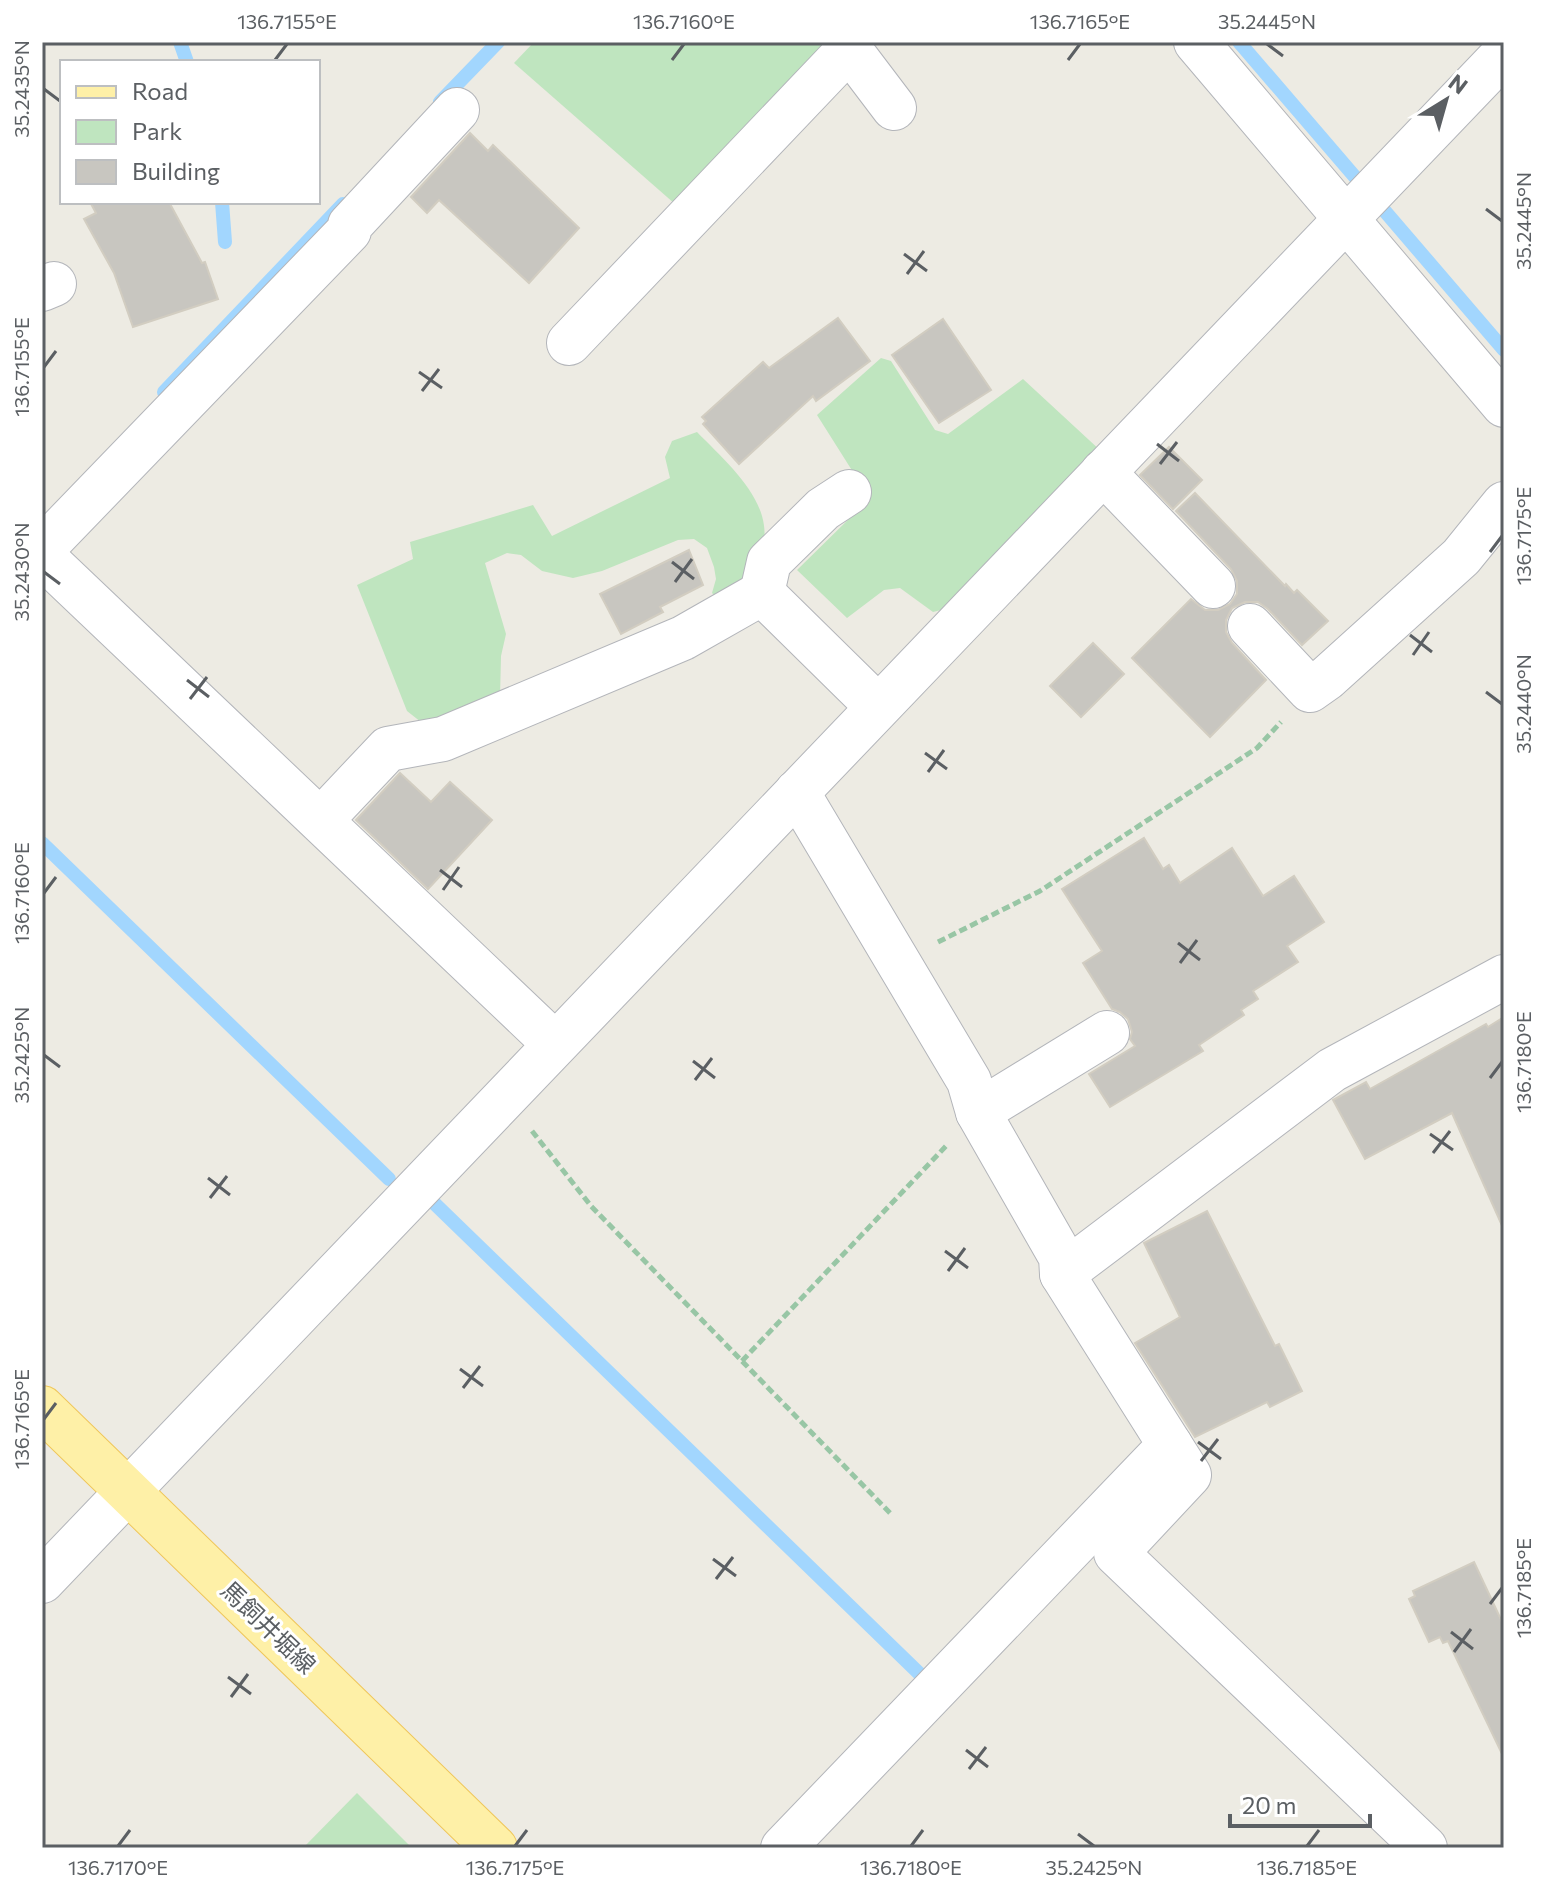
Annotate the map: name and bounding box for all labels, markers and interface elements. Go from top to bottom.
text: 136.7155°E [237,9,337,33]
text: 136.7160°E [633,9,735,33]
text: 136.7165°E [1030,9,1130,33]
text: 35.2445°N [1218,9,1316,33]
text: 35.2435°N [9,40,33,138]
legend [60,60,320,204]
north arrow [1406,60,1486,140]
text: N [1444,68,1473,99]
text: Road [132,76,188,105]
text: Park [132,116,182,145]
text: Building [132,156,220,185]
text: 35.2445°N [1511,172,1535,270]
text: 136.7155°E [9,317,33,417]
text: 136.7175°E [1511,487,1535,585]
text: 35.2430°N [9,523,33,621]
text: 35.2440°N [1511,654,1535,754]
text: 136.7160°E [9,842,33,944]
text: 35.2425°N [9,1007,33,1103]
text: 136.7180°E [1511,1011,1535,1113]
text: 136.7165°E [9,1369,33,1469]
text: 136.7185°E [1511,1538,1535,1638]
street label: 馬飼井堀線 [216,1575,322,1679]
scale bar [1230,1778,1370,1828]
text: 20 m [1242,1790,1296,1819]
text: 136.7170°E [68,1855,168,1879]
text: 136.7175°E [466,1855,564,1879]
text: 136.7180°E [860,1855,962,1879]
text: 35.2425°N [1046,1855,1142,1879]
text: 136.7185°E [1257,1855,1357,1879]

